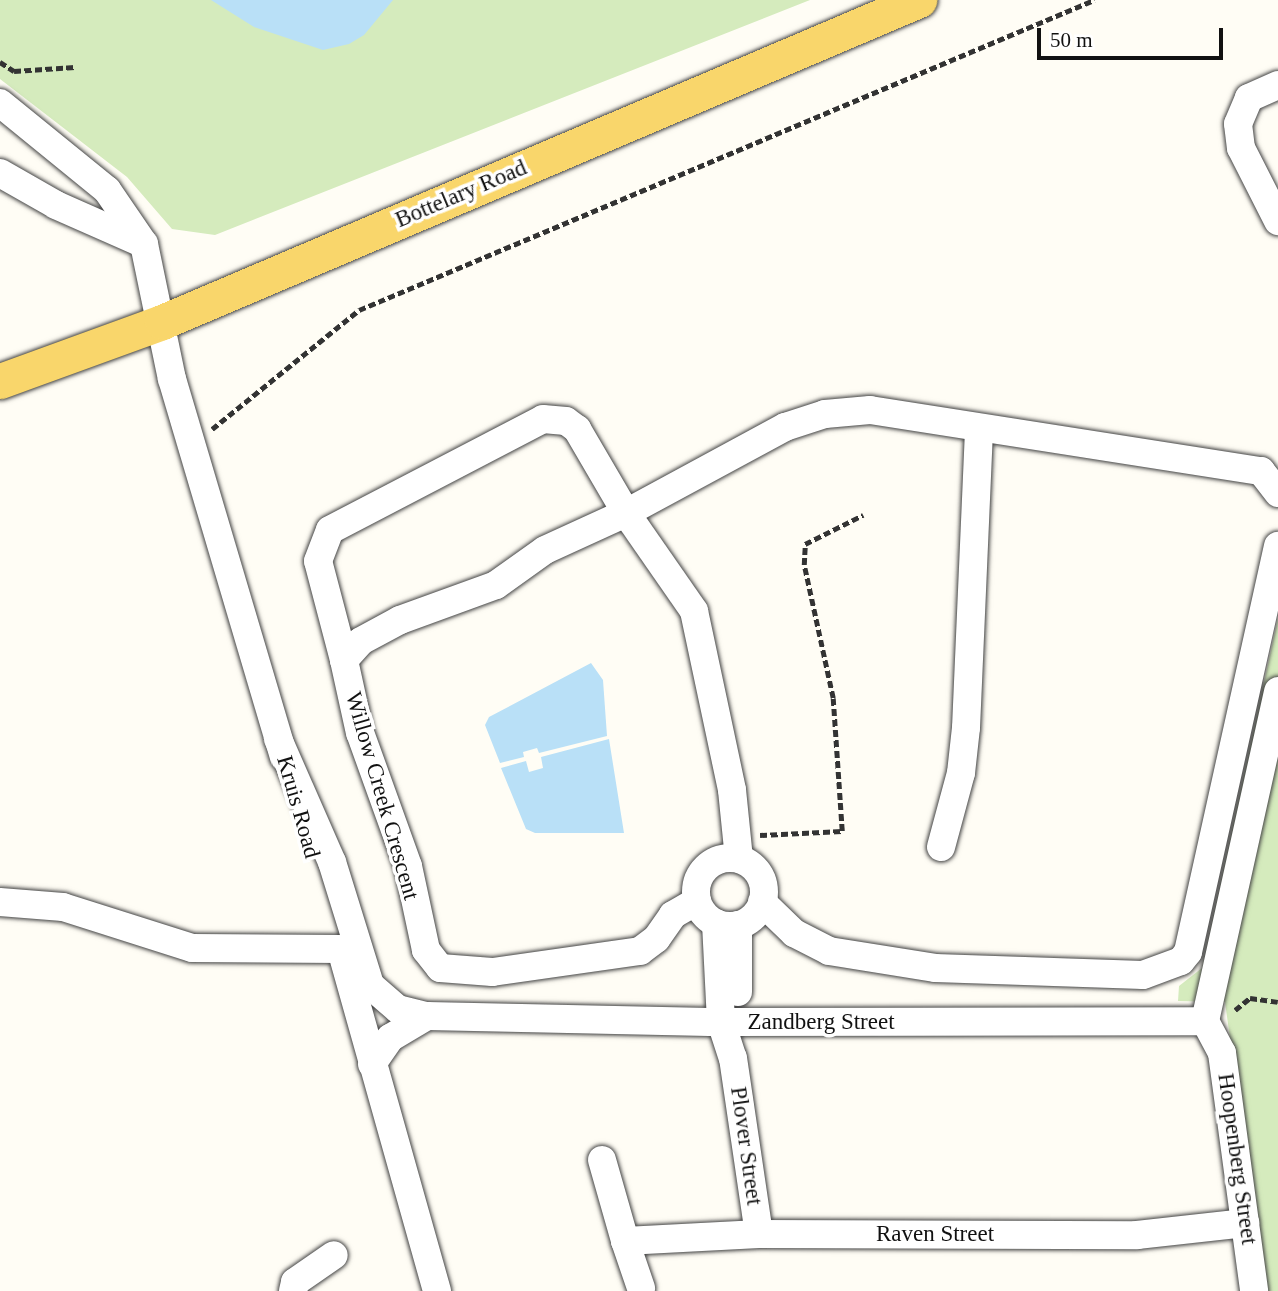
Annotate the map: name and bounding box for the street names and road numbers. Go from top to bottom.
street label: Bottelary Road [391,154,531,234]
street label: Willow Creek Crescent [339,689,425,903]
street label: Kruis Road [270,753,326,861]
street label: Zandberg Street [747,1008,895,1036]
street label: Hoopenberg Street [1211,1072,1263,1246]
street label: Plover Street [724,1085,768,1207]
street label: Raven Street [876,1220,994,1248]

